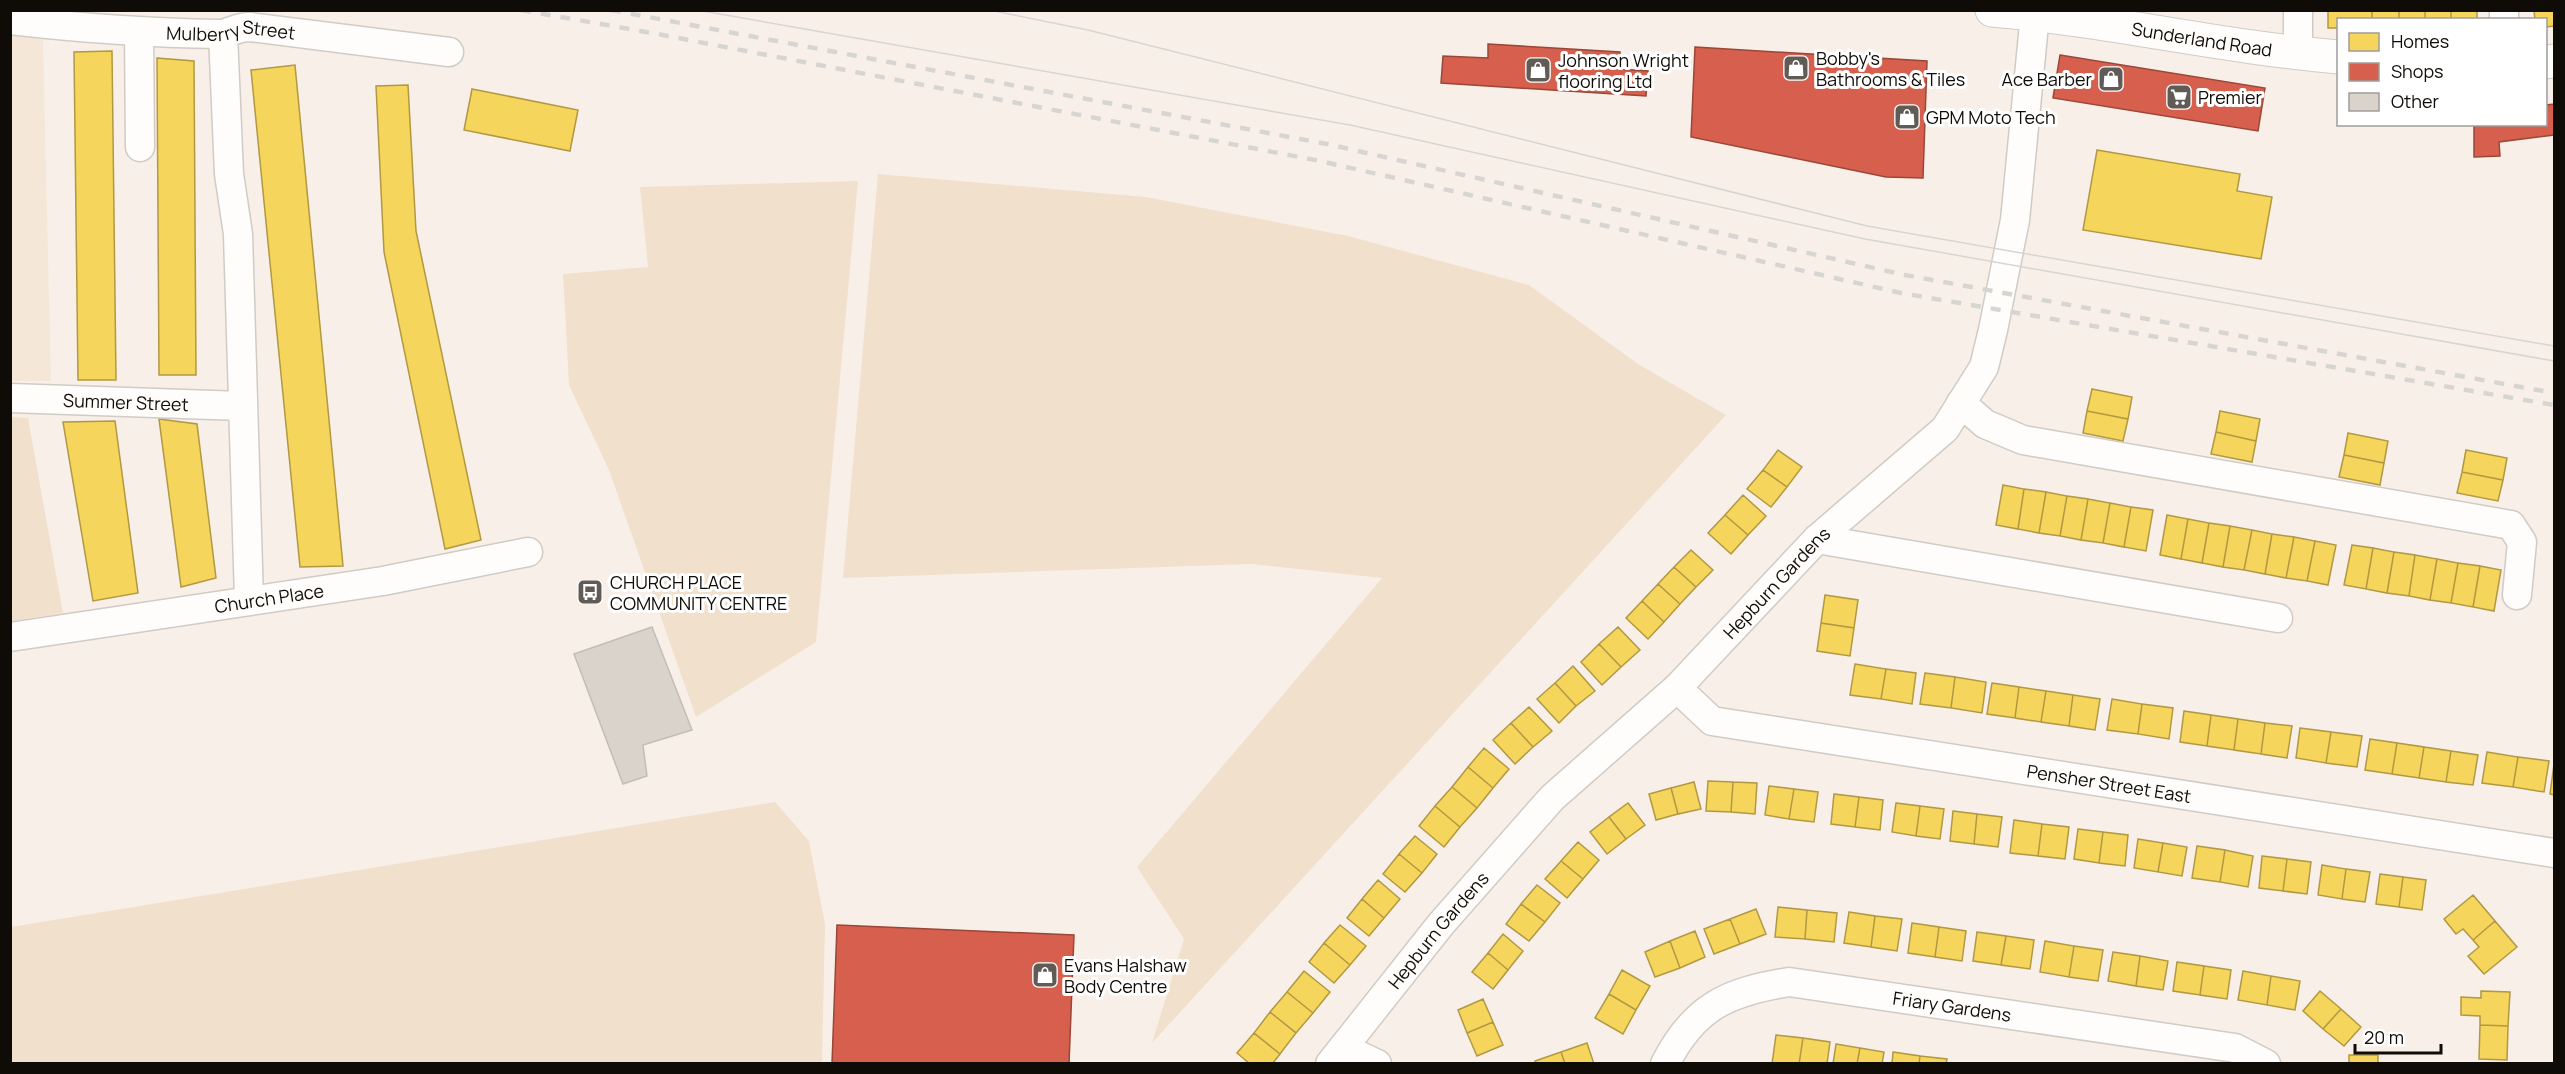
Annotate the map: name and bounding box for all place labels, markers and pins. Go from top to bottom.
place label: Bobby's Bathrooms & Tiles [1816,46,1965,91]
place label: Johnson Wright flooring Ltd [1558,48,1689,93]
shop icon: Bobby's Bathrooms & Tiles [1781,53,1811,83]
shop icon: Johnson Wright flooring Ltd [1523,55,1553,85]
shop icon: Ace Barber [2096,64,2126,94]
place label: Ace Barber [2002,67,2093,91]
supermarket icon: Premier [2164,82,2194,112]
place label: Premier [2198,85,2262,109]
shop icon: GPM Moto Tech [1892,102,1922,132]
place label: GPM Moto Tech [1926,105,2056,129]
place label: CHURCH PLACE COMMUNITY CENTRE [610,570,787,615]
bus stop icon: CHURCH PLACE COMMUNITY CENTRE [575,577,605,607]
place label: Evans Halshaw Body Centre [1064,953,1187,998]
shop icon: Evans Halshaw Body Centre [1030,960,1060,990]

